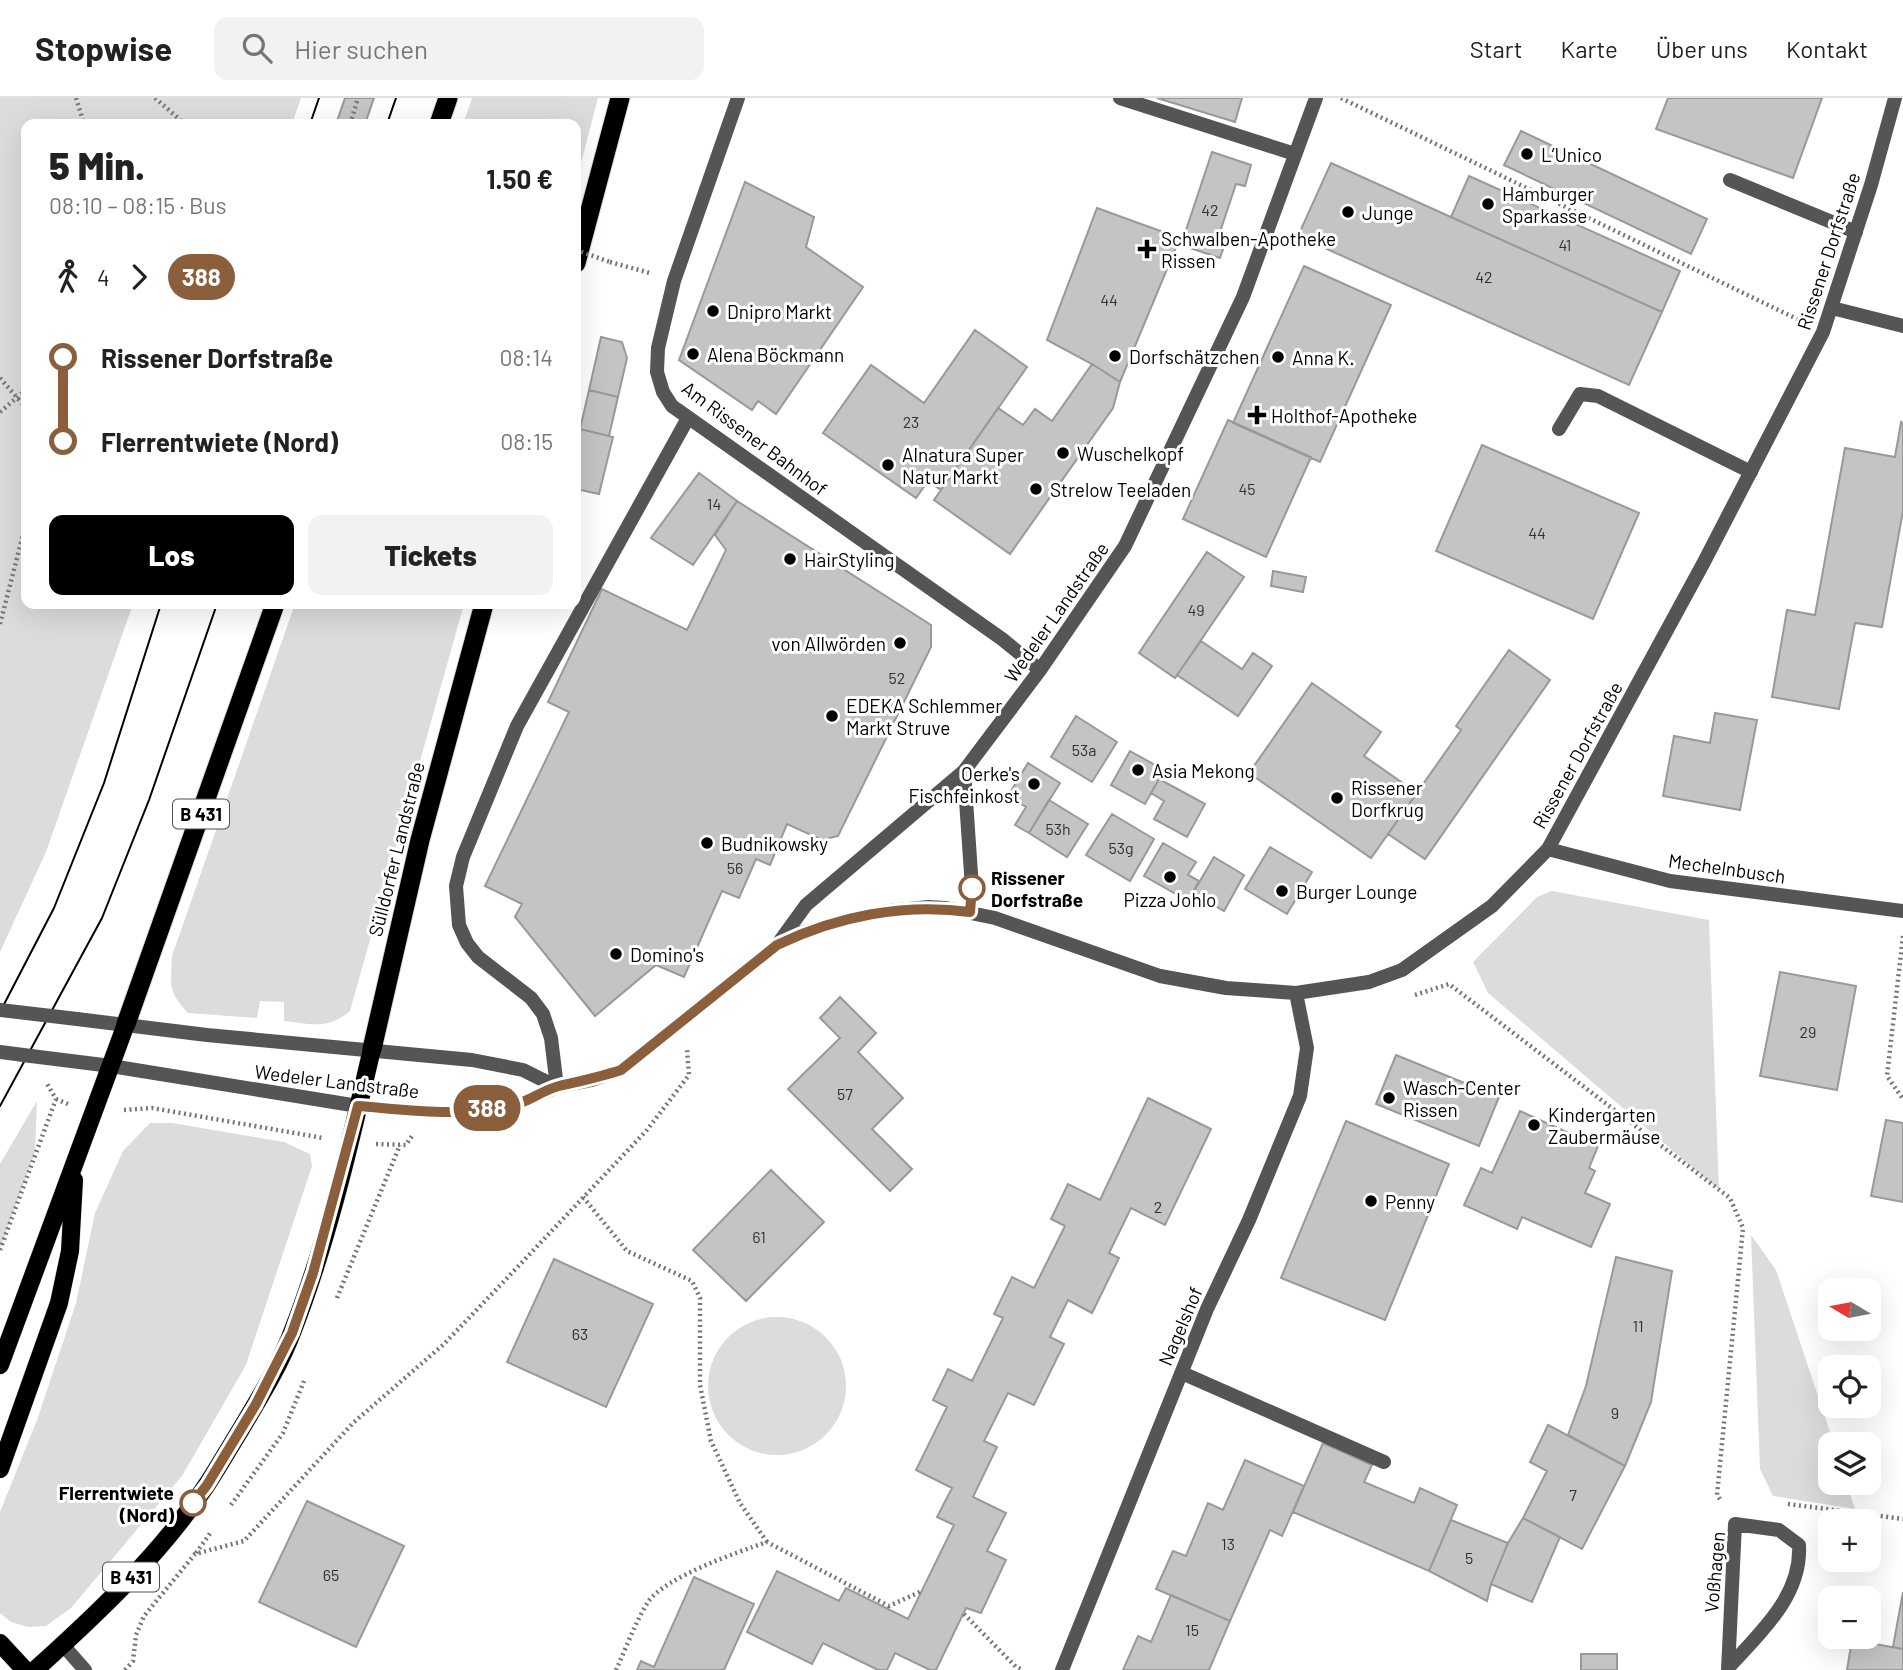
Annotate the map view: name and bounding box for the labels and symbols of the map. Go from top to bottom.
place label: L‘Unico [1541,143,1602,166]
marker: L‘Unico [1519,146,1535,162]
street label: Rissener Dorfstraße [1792,169,1864,333]
place label: Hamburger Sparkasse [1502,182,1594,227]
marker: Hamburger Sparkasse [1480,196,1496,212]
house number: 42 [1201,200,1219,219]
place label: Junge [1362,201,1414,224]
marker: Junge [1340,204,1356,220]
place label: Schwalben-Apotheke Rissen [1161,227,1336,272]
house number: 41 [1559,235,1571,254]
marker: Schwalben-Apotheke Rissen [1139,241,1155,257]
house number: 42 [1475,267,1493,286]
house number: 44 [1100,290,1118,309]
place label: Dnipro Markt [727,300,832,323]
marker: Dnipro Markt [705,303,721,319]
place label: Alena Böckmann [707,343,844,366]
place label: Dorfschätzchen [1129,345,1259,368]
marker: Alena Böckmann [685,346,701,362]
place label: Anna K. [1292,346,1354,369]
marker: Dorfschätzchen [1107,348,1123,364]
marker: Anna K. [1270,349,1286,365]
street label: Am Rissener Bahnhof [678,376,832,500]
place label: Holthof-Apotheke [1271,404,1417,427]
marker: Holthof-Apotheke [1249,407,1265,423]
house number: 23 [903,412,919,431]
place label: Wuschelkopf [1077,442,1184,465]
place label: Alnatura Super Natur Markt [902,443,1024,488]
marker: Wuschelkopf [1055,445,1071,461]
marker: Alnatura Super Natur Markt [880,457,896,473]
place label: Strelow Teeladen [1050,478,1191,501]
house number: 45 [1238,479,1256,498]
marker: Strelow Teeladen [1028,481,1044,497]
house number: 14 [707,494,721,513]
house number: 44 [1528,523,1546,542]
street label: Wedeler Landstraße [999,537,1113,687]
place label: HairStyling [804,548,894,571]
marker: HairStyling [782,551,798,567]
house number: 49 [1187,600,1205,619]
place label: von Allwörden [772,632,886,655]
marker: von Allwörden [892,635,908,651]
house number: 52 [889,668,905,687]
street label: Rissener Dorfstraße [1527,677,1627,833]
place label: EDEKA Schlemmer Markt Struve [846,694,1002,739]
marker: EDEKA Schlemmer Markt Struve [824,708,840,724]
house number: 53a [1072,740,1096,759]
street label: Sülldorfer Landstraße [363,759,429,939]
place label: Asia Mekong [1152,759,1255,782]
place label: Oerke's Fischfeinkost [908,762,1020,807]
marker: Asia Mekong [1130,762,1146,778]
marker: Oerke's Fischfeinkost [1026,776,1042,792]
place label: Rissener Dorfkrug [1351,776,1424,821]
marker: Rissener Dorfkrug [1329,790,1345,806]
road number: B 431 [173,800,229,828]
house number: 53h [1045,819,1071,838]
place label: Budnikowsky [721,832,828,855]
marker: Budnikowsky [699,835,715,851]
house number: 53g [1108,838,1134,857]
street label: Mechelnbusch [1667,848,1787,888]
house number: 56 [727,858,743,877]
place label: Rissener Dorfstraße [991,866,1083,911]
marker: Pizza Johlo [1162,869,1178,885]
marker: Rissener Dorfstraße [959,875,985,901]
place label: Burger Lounge [1296,880,1417,903]
marker: Burger Lounge [1274,883,1290,899]
place label: Pizza Johlo [1124,888,1216,911]
place label: Domino's [630,943,704,966]
marker: Domino's [608,946,624,962]
house number: 29 [1800,1022,1816,1041]
street label: Wedeler Landstraße [253,1059,421,1103]
place label: Wasch-Center Rissen [1403,1076,1521,1121]
house number: 57 [837,1084,853,1103]
line badge: 388 [447,1085,527,1131]
marker: Wasch-Center Rissen [1381,1090,1397,1106]
place label: Kindergarten Zaubermäuse [1548,1103,1660,1148]
marker: Kindergarten Zaubermäuse [1526,1117,1542,1133]
place label: Penny [1385,1190,1435,1213]
marker: Penny [1363,1193,1379,1209]
house number: 2 [1154,1197,1162,1216]
house number: 61 [752,1227,766,1246]
north arrow [1818,1278,1881,1340]
street label: Nagelshof [1153,1283,1207,1369]
house number: 11 [1632,1316,1644,1335]
house number: 63 [572,1324,588,1343]
house number: 9 [1611,1403,1619,1422]
place label: Flerrentwiete (Nord) [59,1481,174,1526]
house number: 7 [1569,1485,1577,1504]
marker: Flerrentwiete (Nord) [180,1490,206,1516]
street label: Voßhagen [1699,1530,1729,1614]
house number: 13 [1221,1534,1235,1553]
house number: 5 [1465,1548,1473,1567]
road number: B 431 [103,1562,159,1592]
house number: 65 [323,1565,339,1584]
house number: 15 [1185,1620,1199,1639]

